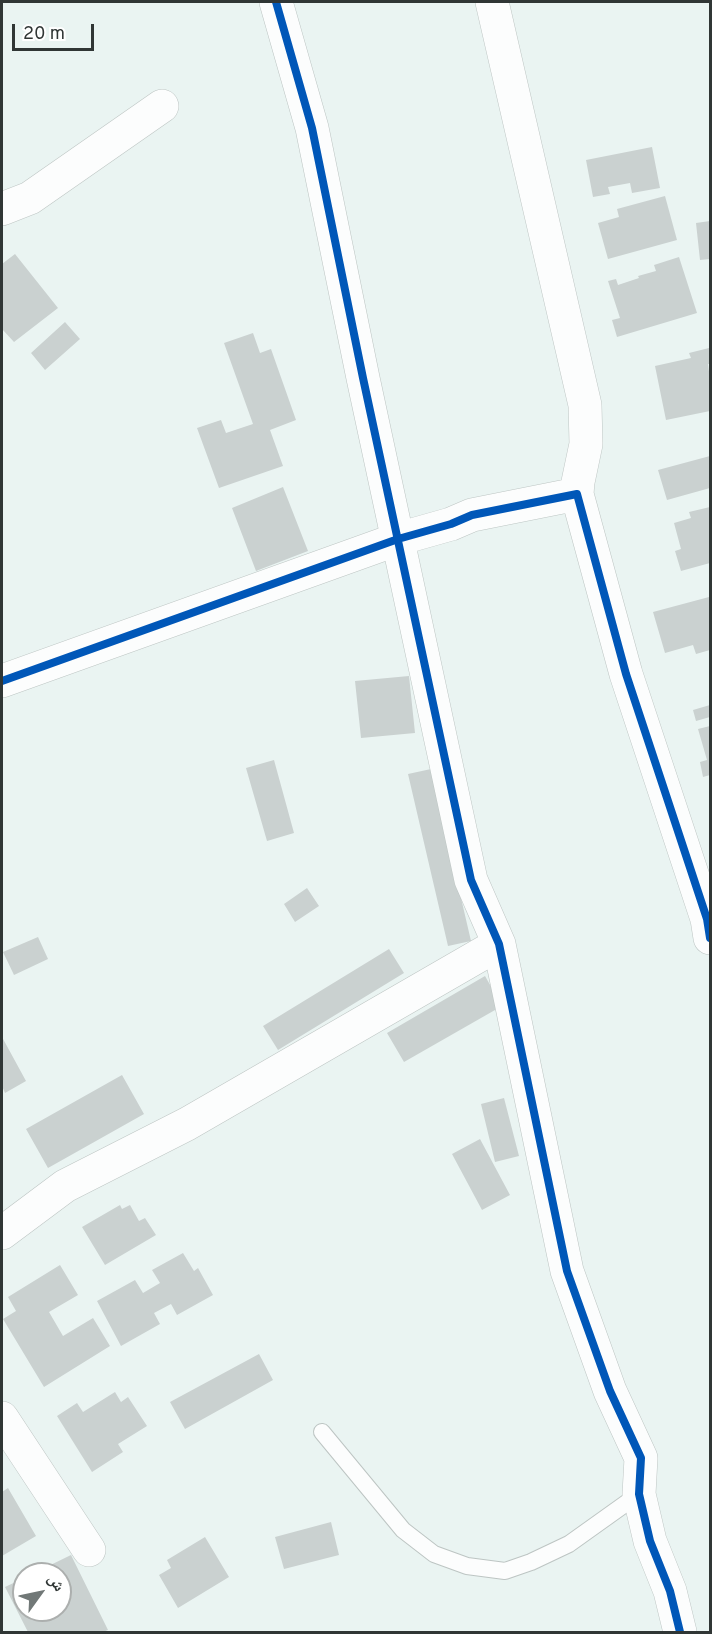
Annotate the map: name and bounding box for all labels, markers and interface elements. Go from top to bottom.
scale bar [15,12,98,50]
text: 20 m [23,23,65,46]
north arrow [12,1562,72,1622]
text: ش [42,1571,68,1596]

